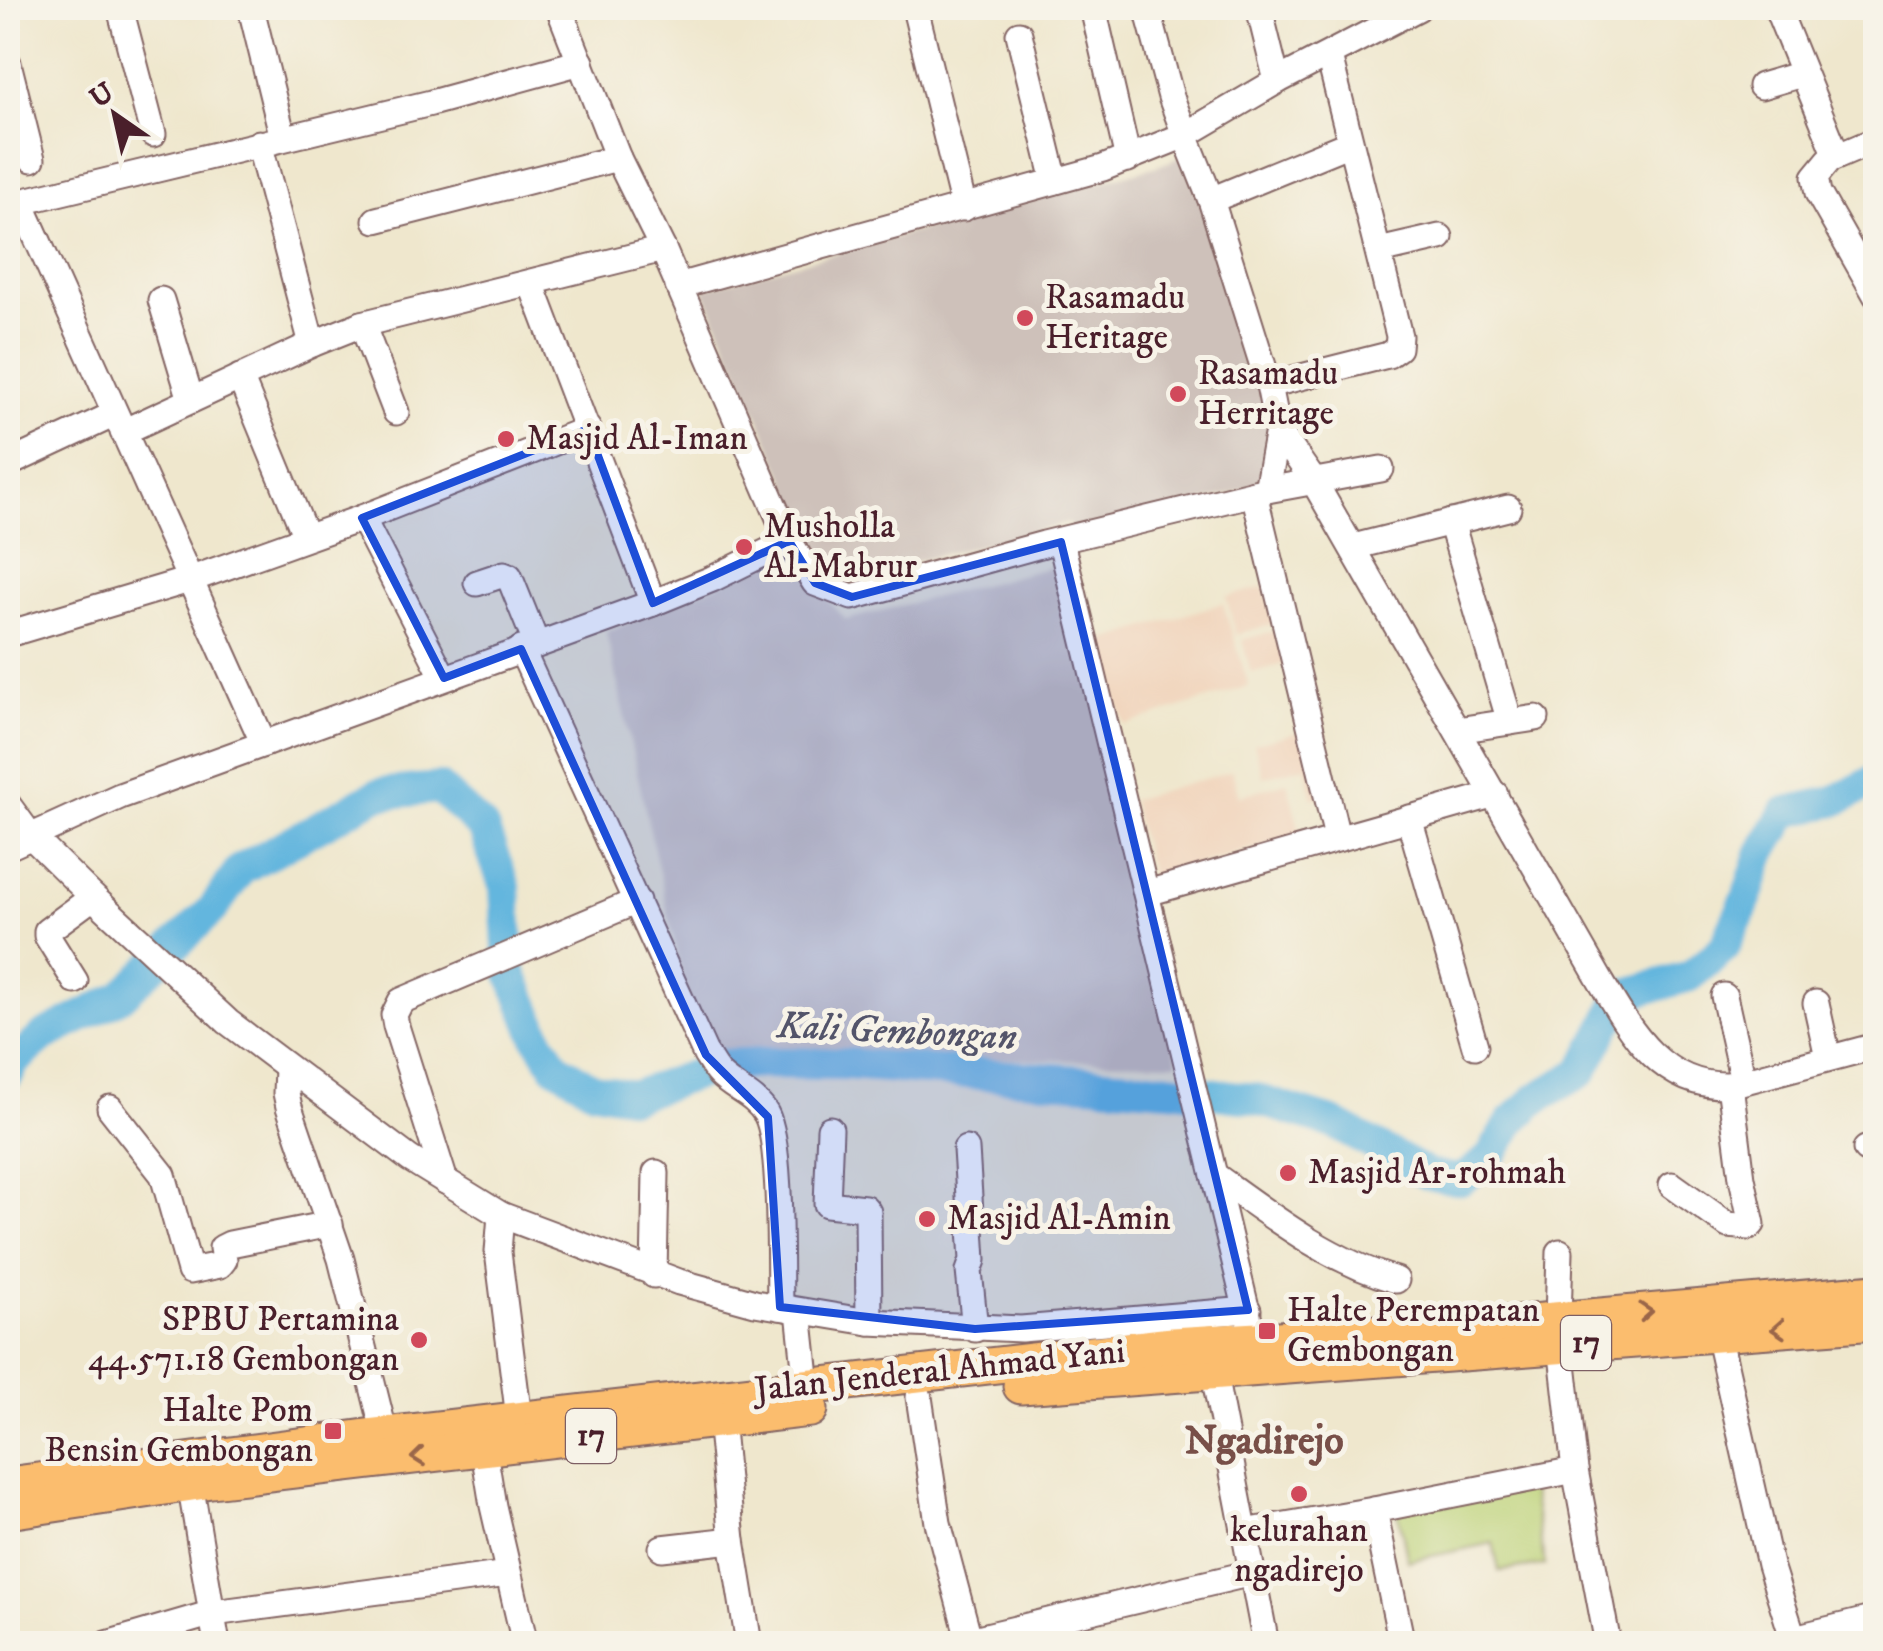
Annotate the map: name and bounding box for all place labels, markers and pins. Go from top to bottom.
place label: Rasamadu Heritage [1045,276,1185,360]
marker: Rasamadu Heritage [1014,307,1036,329]
place label: Rasamadu Herritage [1198,352,1338,436]
marker: Rasamadu Herritage [1167,383,1189,405]
place label: Masjid Al-Iman [526,417,748,461]
marker: Masjid Al-Iman [495,428,517,450]
place label: Musholla Al-Mabrur [764,505,917,589]
marker: Musholla Al-Mabrur [733,536,755,558]
place label: Masjid Ar-rohmah [1308,1151,1566,1195]
marker: Masjid Ar-rohmah [1277,1162,1299,1184]
place label: Masjid Al-Amin [947,1197,1171,1241]
marker: Masjid Al-Amin [916,1208,938,1230]
place label: Halte Perempatan Gembongan [1287,1289,1540,1373]
place label: SPBU Pertamina 44.571.18 Gembongan [88,1298,399,1382]
marker: Halte Perempatan Gembongan [1256,1320,1278,1342]
marker: SPBU Pertamina 44.571.18 Gembongan [408,1329,430,1351]
place label: Halte Pom Bensin Gembongan [45,1389,313,1473]
marker: Halte Pom Bensin Gembongan [322,1420,344,1442]
marker: kelurahan ngadirejo [1288,1483,1310,1505]
place label: kelurahan ngadirejo [1230,1509,1368,1593]

